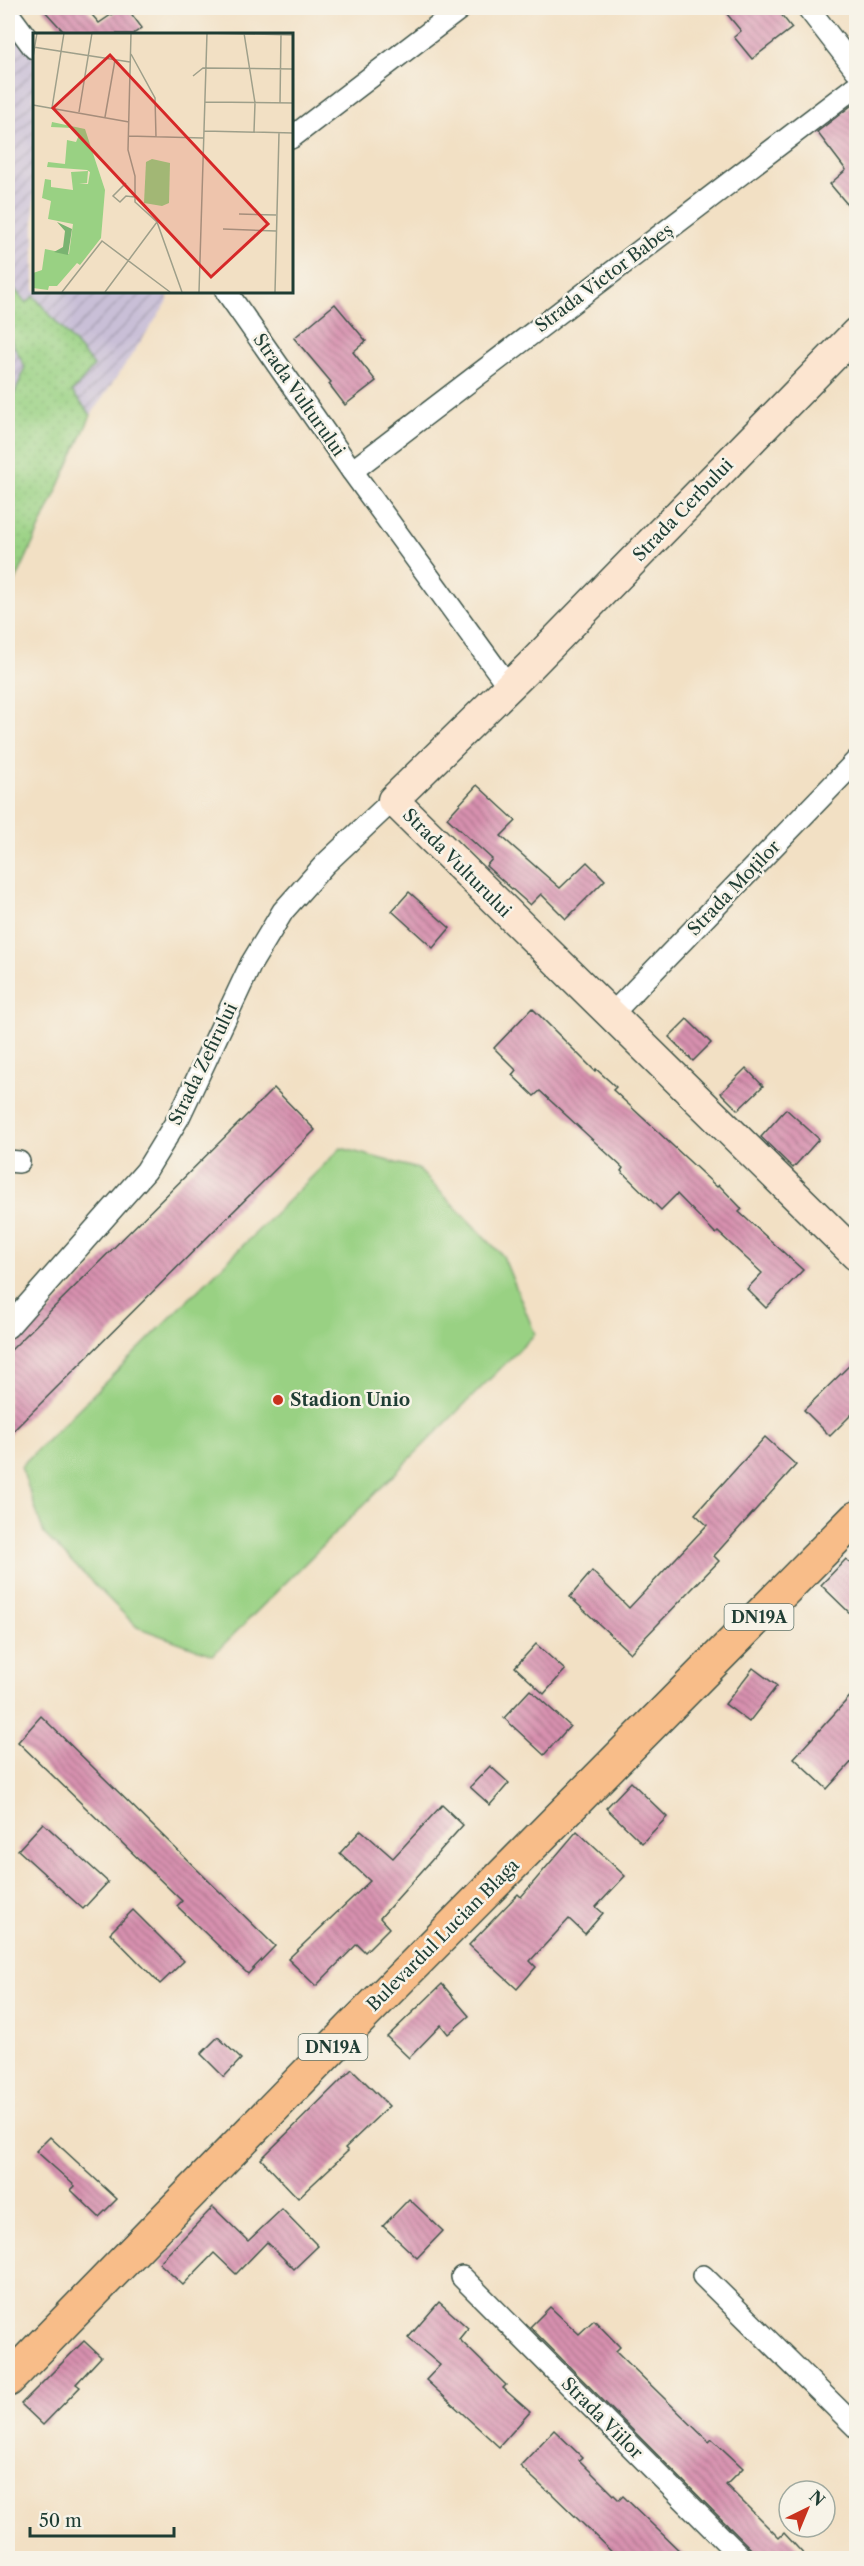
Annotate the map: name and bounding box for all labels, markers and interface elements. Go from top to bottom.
inset map [33,33,292,292]
street label: Strada Victor Babeș [531,219,677,337]
street label: Strada Vulturului [248,329,350,461]
street label: Strada Cerbului [628,454,738,566]
street label: Strada Vulturului [398,804,516,922]
street label: Strada Moților [683,836,785,940]
street label: Strada Zefirului [164,999,242,1129]
place label: Stadion Unio [290,1389,410,1411]
marker: Stadion Unio [271,1393,285,1407]
road number: DN19A [724,1604,794,1630]
street label: Bulevardul Lucian Blaga [362,1854,524,2016]
road number: DN19A [298,2034,368,2060]
street label: Strada Viilor [557,2373,648,2464]
north arrow [777,2479,837,2539]
text: N [805,2486,829,2510]
scale bar [30,2500,174,2538]
text: 50 m [39,2510,82,2532]

